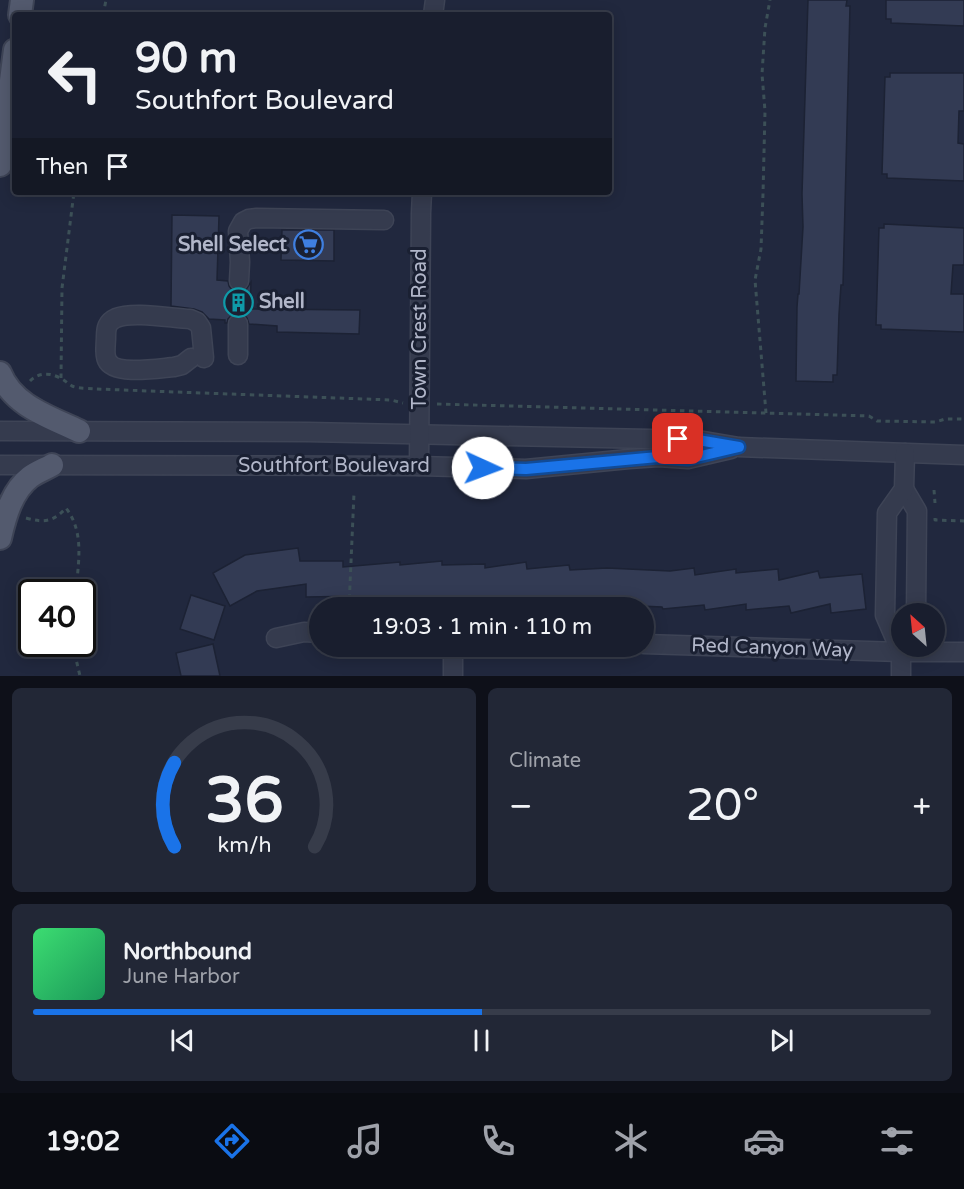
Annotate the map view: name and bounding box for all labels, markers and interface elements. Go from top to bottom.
text: 90 m [135,33,237,84]
icon: left [36,36,114,114]
text: Southfort Boulevard [135,84,394,117]
icon: arrive [101,150,134,183]
text: Then [36,154,89,180]
supermarket icon: Shell Select [292,229,324,261]
place label: Shell Select [178,233,287,257]
street label: Town Crest Road [408,248,432,410]
building icon: Shell [222,286,254,318]
place label: Shell [259,290,305,314]
pin [652,413,703,464]
icon: arrive [661,422,694,455]
position arrow [451,436,515,500]
street label: Southfort Boulevard [238,454,430,478]
speed limit sign: 40 [18,579,96,657]
north arrow [891,603,945,657]
map controls [891,603,945,657]
text: 19:03 · 1 min · 110 m [371,614,592,640]
street label: Red Canyon Way [691,633,854,663]
text: Climate [509,749,581,773]
text: 36 [205,764,283,839]
text: 20° [686,779,759,833]
text: − [509,787,533,826]
text: + [912,787,931,826]
text: km/h [217,832,271,858]
text: Northbound [123,939,252,965]
text: June Harbor [123,965,240,989]
icon: previous [166,1024,199,1057]
icon: pause [465,1024,498,1057]
icon: next [765,1024,798,1057]
icon: directions [211,1120,253,1162]
icon: music [344,1120,386,1162]
icon: phone [477,1120,519,1162]
icon: climate [610,1120,652,1162]
icon: car [743,1120,785,1162]
icon: filters [876,1120,918,1162]
text: 19:02 [46,1125,120,1158]

